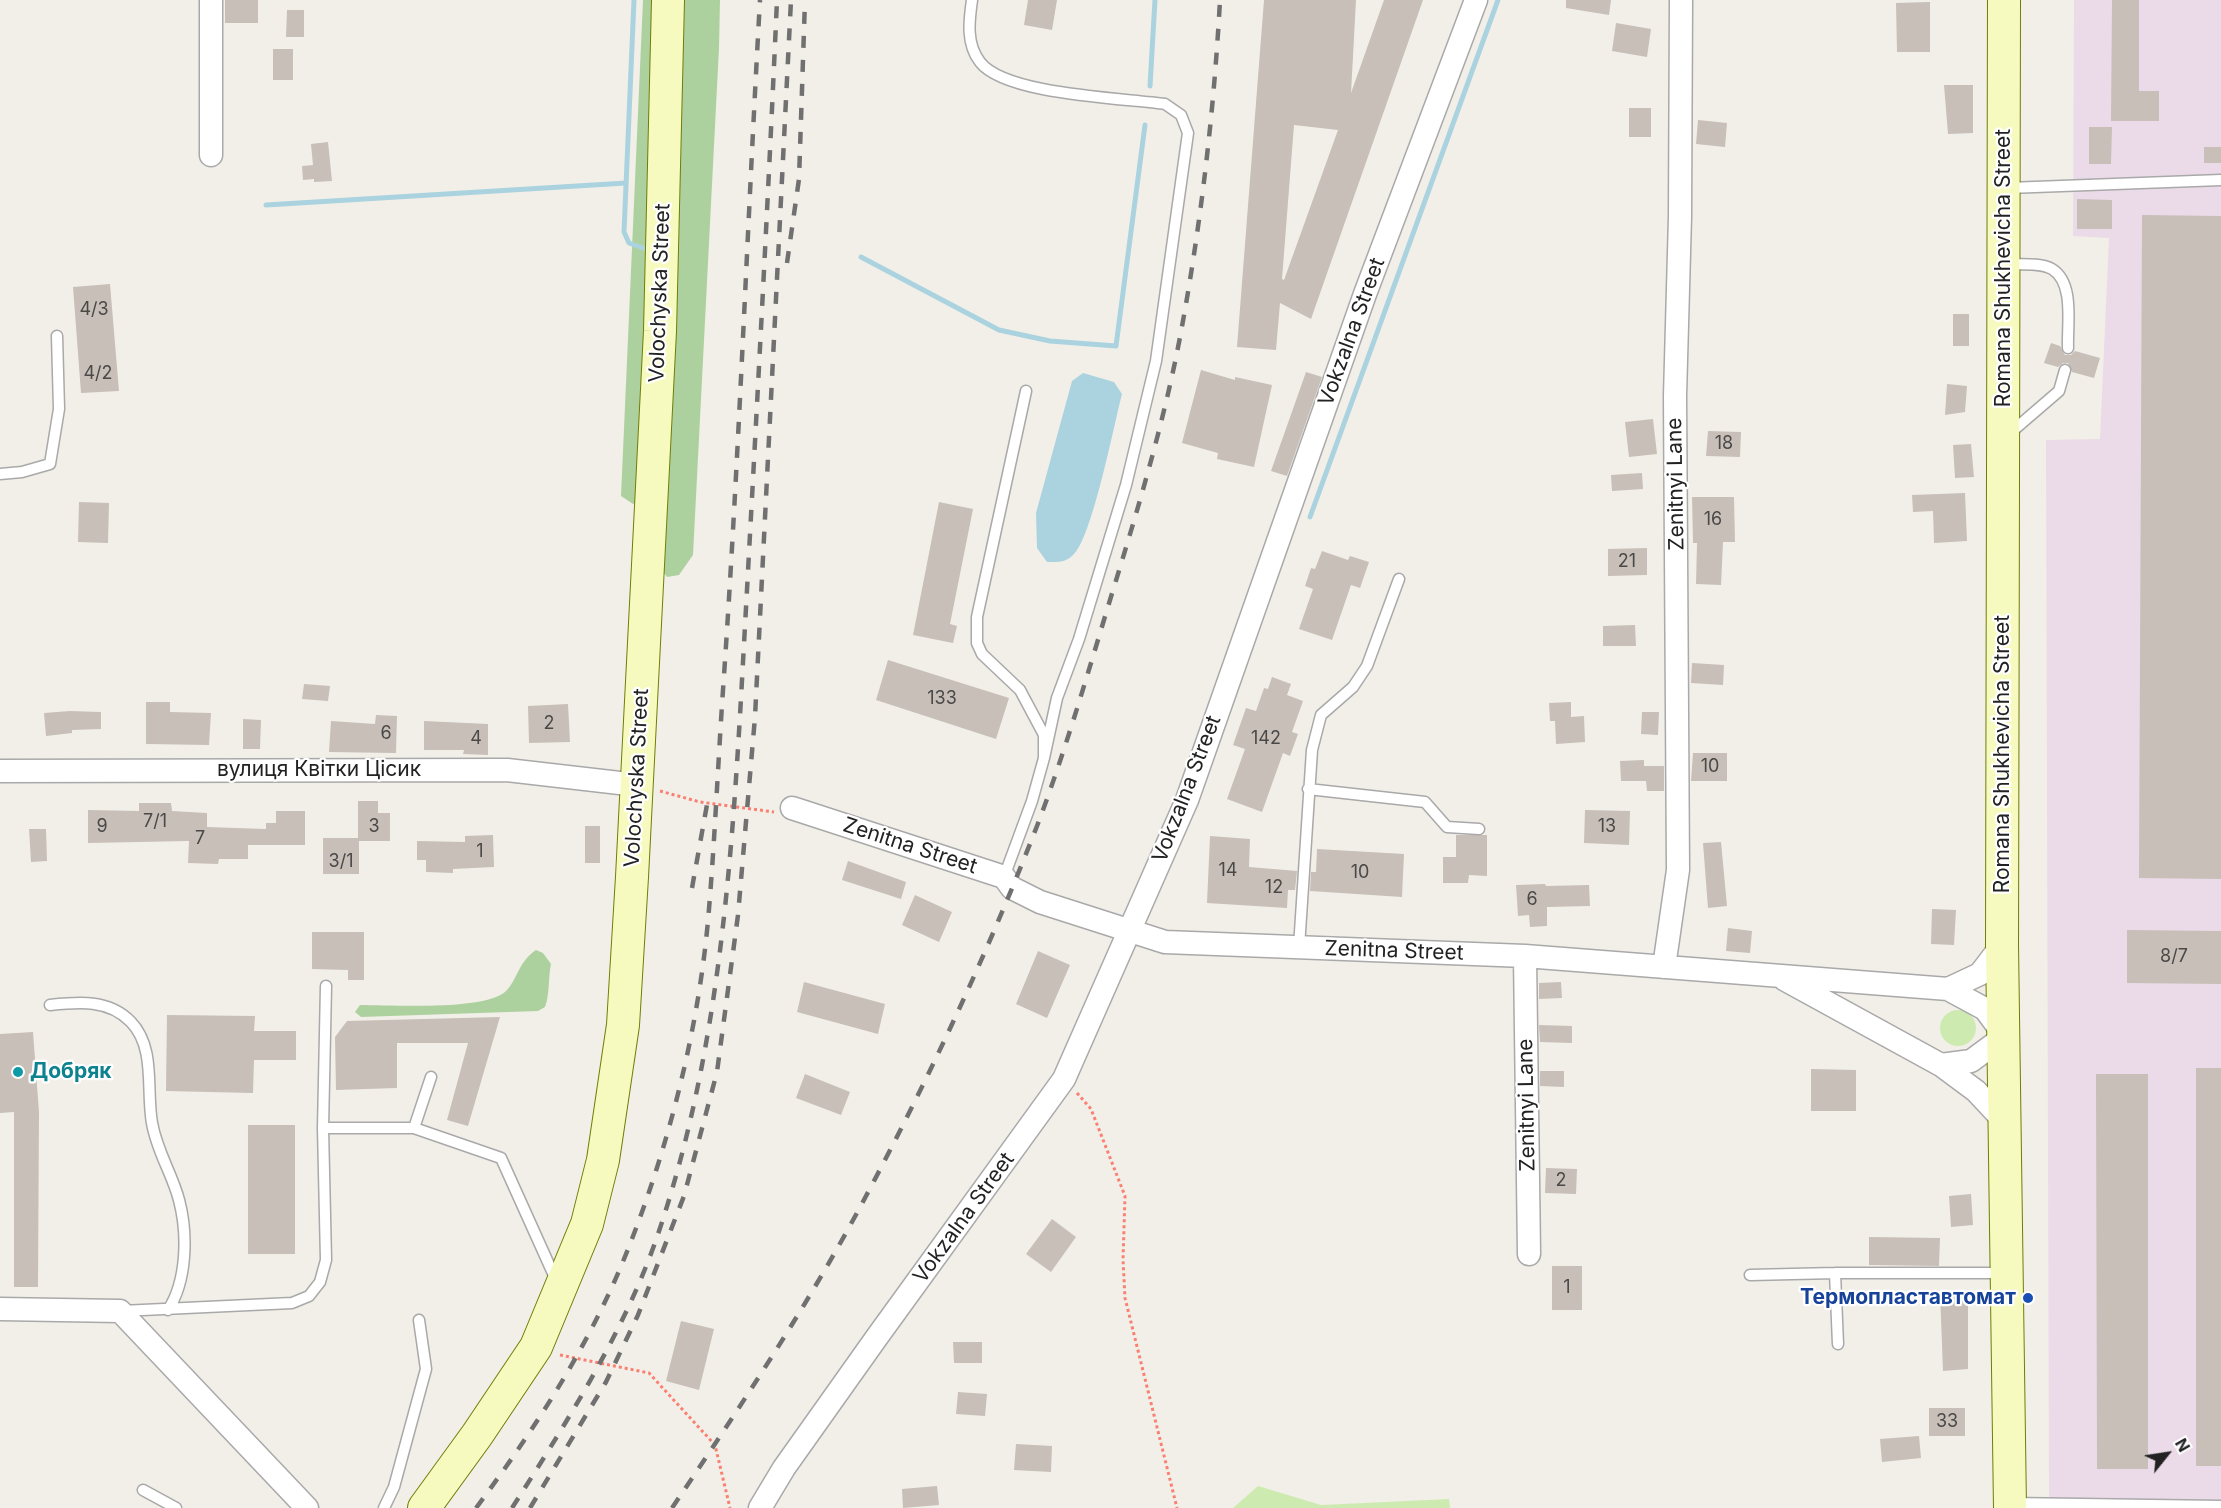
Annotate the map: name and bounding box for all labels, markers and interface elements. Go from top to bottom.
street label: Romana Shukhevicha Street [1991,129,2017,407]
street label: Volochyska Street [644,203,676,383]
street label: Vokzalna Street [1314,255,1390,409]
house number: 4/3 [79,299,109,321]
house number: 4/2 [83,363,113,385]
street label: Zenitnyi Lane [1662,417,1690,551]
house number: 18 [1715,433,1733,455]
house number: 16 [1704,509,1722,531]
house number: 21 [1618,551,1636,573]
street label: Romana Shukhevicha Street [1990,615,2016,893]
street label: Volochyska Street [620,688,654,868]
house number: 133 [927,688,957,710]
street label: Vokzalna Street [1147,712,1227,866]
house number: 2 [544,713,554,735]
house number: 6 [380,723,392,745]
house number: 4 [470,728,482,750]
house number: 142 [1251,728,1281,750]
house number: 10 [1701,756,1719,778]
street label: вулиця Квітки Цісик [217,757,421,783]
house number: 7/1 [143,811,167,833]
street label: Zenitna Street [840,813,980,879]
house number: 9 [96,816,108,838]
house number: 3 [368,816,380,838]
house number: 13 [1598,816,1616,838]
house number: 7 [195,828,205,850]
house number: 1 [476,841,484,863]
house number: 3/1 [329,851,353,873]
house number: 14 [1219,860,1237,882]
house number: 10 [1351,862,1369,884]
house number: 12 [1265,877,1283,899]
house number: 6 [1526,889,1538,911]
street label: Zenitna Street [1324,936,1464,966]
house number: 8/7 [2160,946,2188,968]
street label: Zenitnyi Lane [1513,1038,1541,1172]
place label: Добряк [30,1059,112,1085]
marker: Добряк [11,1065,25,1079]
street label: Vokzalna Street [908,1148,1020,1288]
house number: 2 [1556,1170,1566,1192]
house number: 1 [1563,1277,1571,1299]
place label: Термопластавтомат [1800,1285,2016,1311]
marker: Термопластавтомат [2021,1291,2035,1305]
house number: 33 [1936,1411,1958,1433]
north arrow [2137,1424,2197,1484]
text: N [2171,1435,2194,1455]

